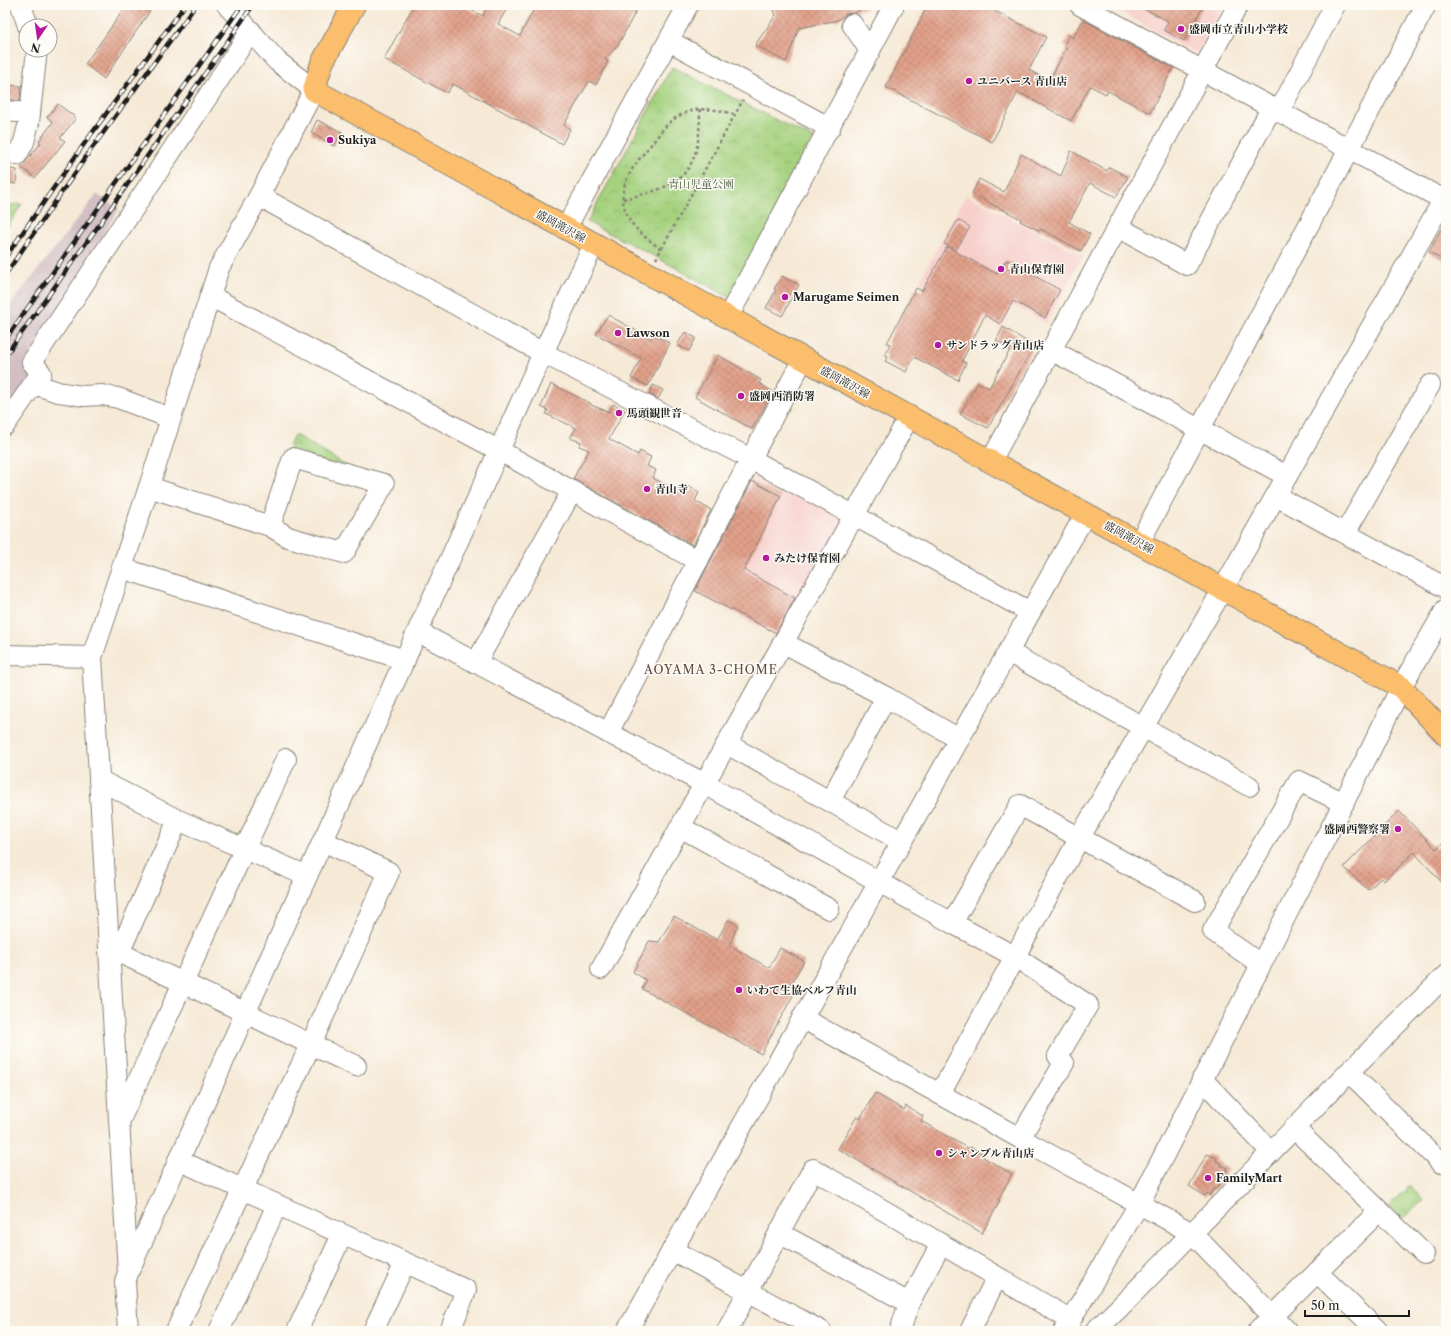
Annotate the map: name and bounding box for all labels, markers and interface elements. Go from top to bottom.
north arrow [18,18,58,58]
place label: 盛岡市立青山小学校 [1189,22,1288,36]
marker: 盛岡市立青山小学校 [1176,24,1186,34]
text: N [29,40,42,56]
place label: ユニバース 青山店 [977,74,1067,88]
marker: ユニバース 青山店 [964,76,974,86]
place label: Sukiya [338,133,377,147]
marker: Sukiya [325,135,335,145]
park label: 青山児童公園 [668,177,734,191]
street label: 盛岡滝沢線 [534,207,588,245]
place label: 青山保育園 [1009,262,1064,276]
marker: 青山保育園 [996,264,1006,274]
place label: Marugame Seimen [793,290,900,304]
marker: Marugame Seimen [780,292,790,302]
place label: Lawson [626,326,670,340]
marker: Lawson [613,328,623,338]
place label: サンドラッグ青山店 [946,338,1044,352]
marker: サンドラッグ青山店 [933,340,943,350]
street label: 盛岡滝沢線 [818,363,872,401]
place label: 盛岡西消防署 [749,389,815,403]
marker: 盛岡西消防署 [736,391,746,401]
place label: 馬頭観世音 [627,406,682,420]
marker: 馬頭観世音 [614,408,624,418]
place label: 青山寺 [655,482,688,496]
marker: 青山寺 [642,484,652,494]
street label: 盛岡滝沢線 [1102,518,1156,556]
place label: みたけ保育園 [774,551,840,565]
marker: みたけ保育園 [761,553,771,563]
district label: AOYAMA 3-CHOME [643,662,778,677]
place label: 盛岡西警察署 [1324,822,1390,836]
marker: 盛岡西警察署 [1393,824,1403,834]
place label: いわて生協ベルフ青山 [747,983,857,997]
marker: いわて生協ベルフ青山 [734,985,744,995]
place label: シャンブル青山店 [947,1146,1034,1160]
marker: シャンブル青山店 [934,1148,944,1158]
place label: FamilyMart [1216,1171,1283,1185]
marker: FamilyMart [1203,1173,1213,1183]
scale bar [1305,1292,1409,1318]
text: 50 m [1311,1298,1340,1313]

